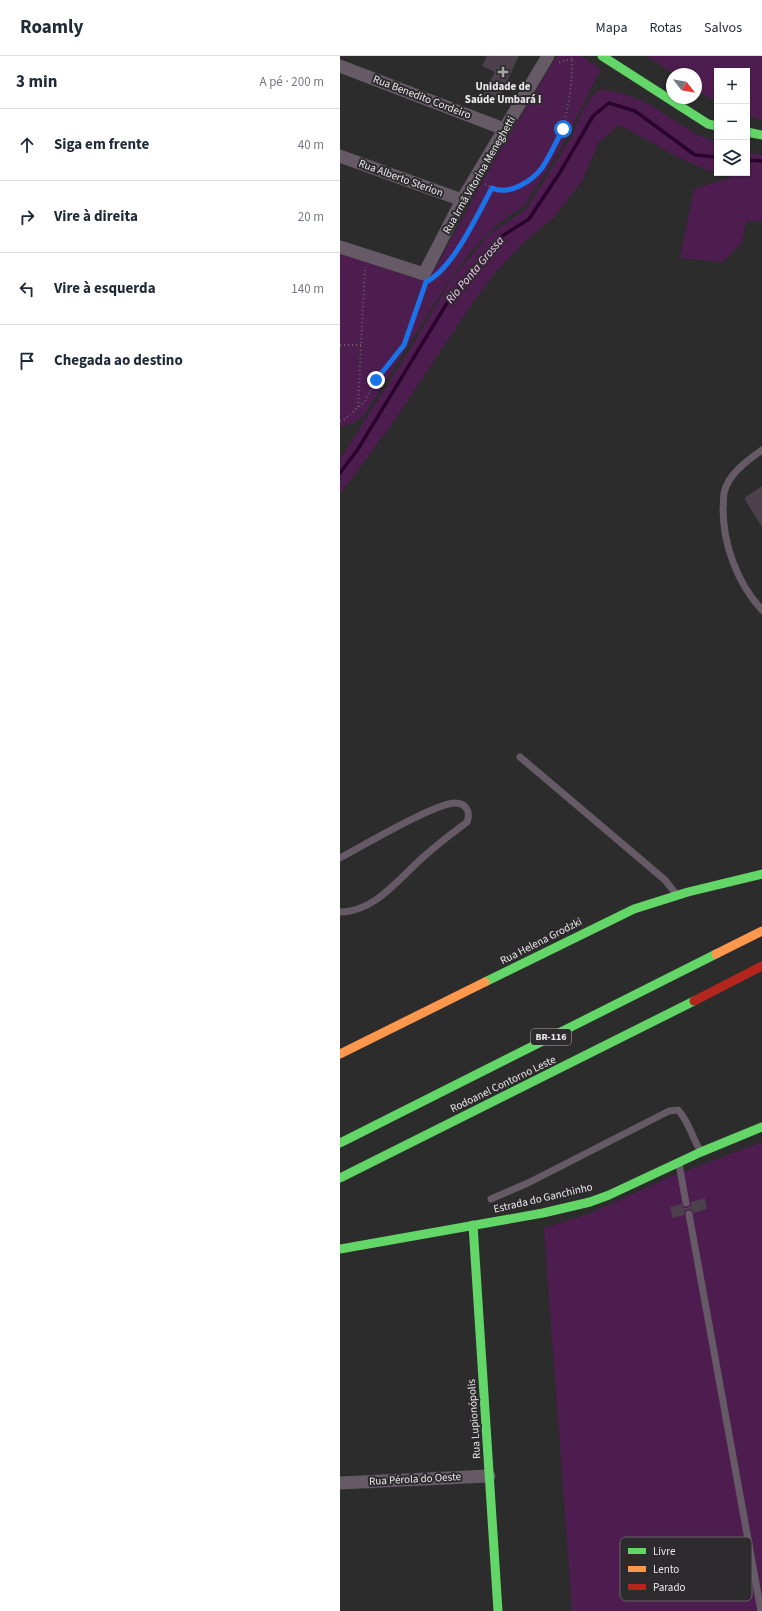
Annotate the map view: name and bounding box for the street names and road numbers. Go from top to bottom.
street label: Rua Benedito Cordeiro [371,71,473,123]
street label: Rua Irmã Vitorina Meneghetti [439,114,519,236]
street label: Rua Alberto Sterion [357,156,445,200]
street label: Rua Helena Grodzki [497,914,585,968]
road number: BR-116 [531,1029,571,1045]
street label: Rodoanel Contorno Leste [448,1052,559,1116]
street label: Estrada do Ganchinho [492,1179,594,1217]
street label: Rua Lupionópolis [464,1378,484,1460]
street label: Rua Pérola do Oeste [369,1469,462,1489]

